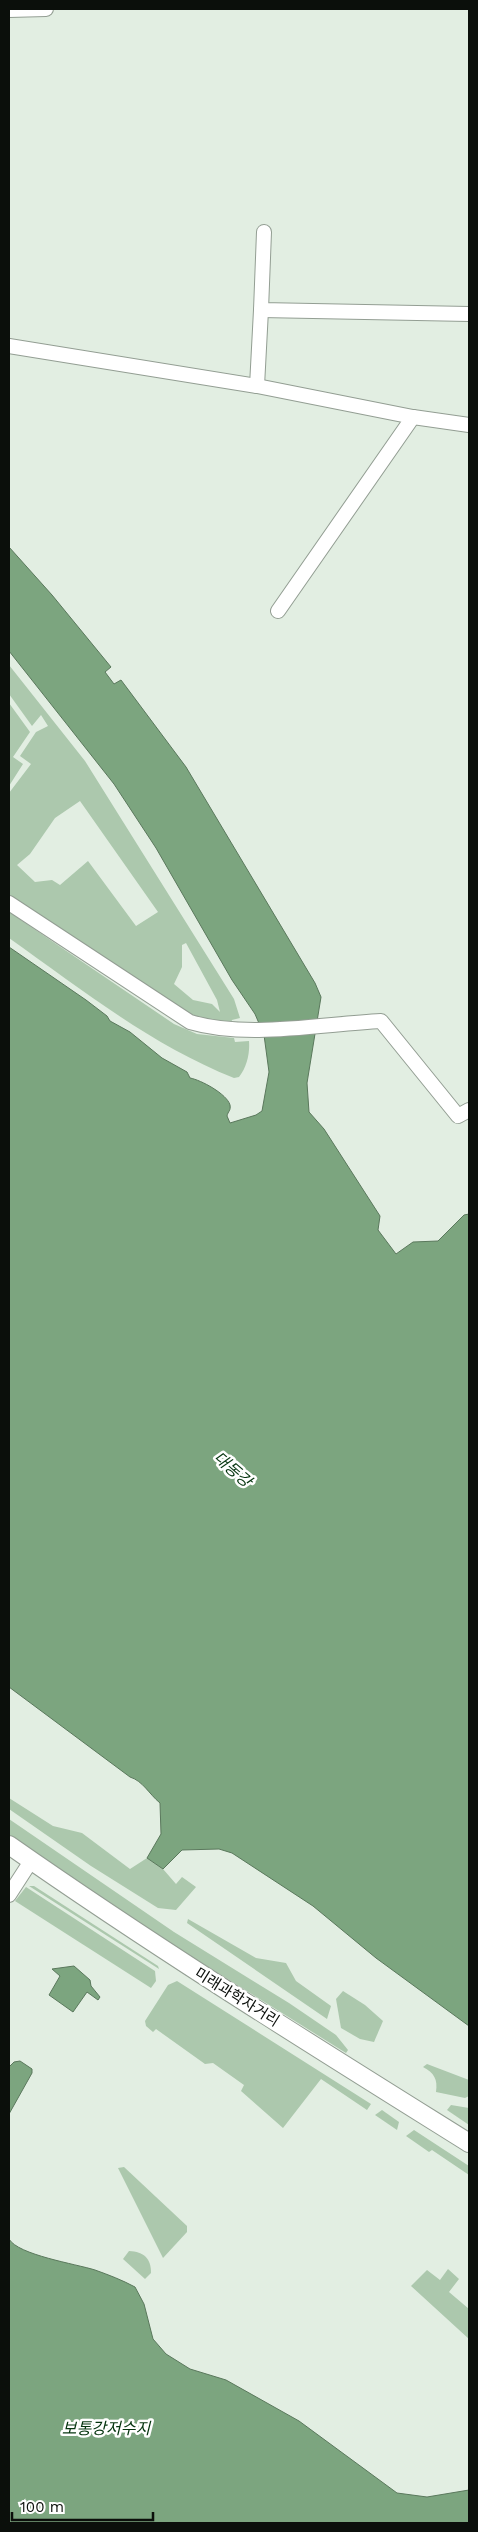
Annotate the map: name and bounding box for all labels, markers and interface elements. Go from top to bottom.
water label: 대동강 [210,1448,257,1493]
street label: 미래과학자거리 [191,1964,283,2030]
water label: 보통강저수지 [62,2419,151,2438]
scale bar [12,2490,154,2522]
text: 100 m [20,2498,64,2516]

